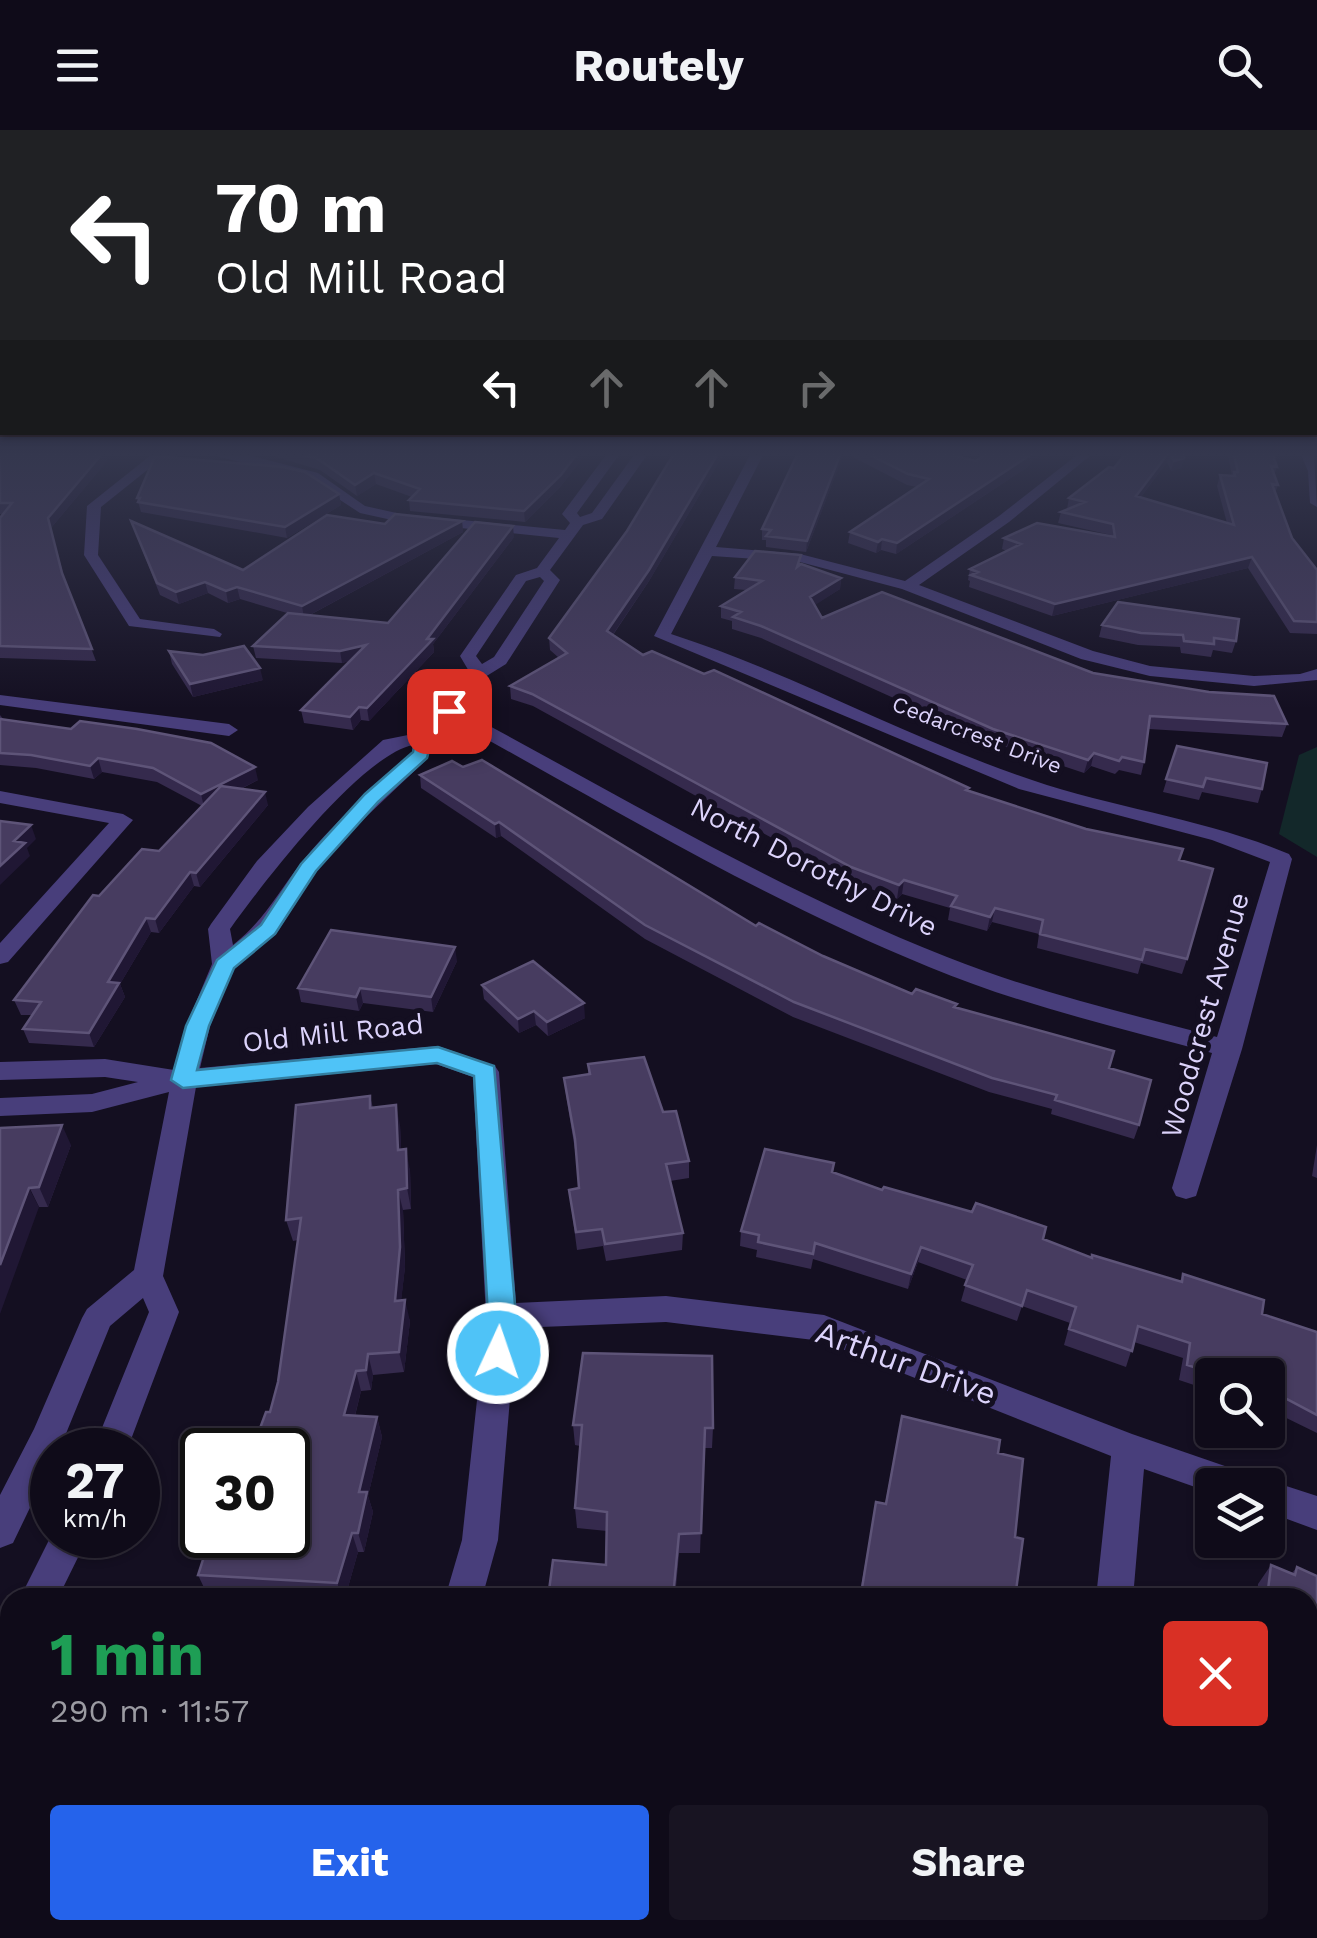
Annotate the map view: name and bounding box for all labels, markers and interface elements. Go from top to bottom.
icon: menu [50,38,105,93]
icon: search [1212,38,1267,93]
text: Routely [573,39,744,92]
text: 70 m [215,167,387,249]
icon: left [50,170,180,300]
text: Old Mill Road [215,251,508,304]
icon: left [474,360,529,415]
icon: ahead [579,360,634,415]
icon: ahead [684,360,739,415]
icon: right [789,360,844,415]
pin [407,669,492,754]
icon: arrive [422,684,477,739]
street label: Cedarcrest Drive [889,691,1065,779]
street label: North Dorothy Drive [685,790,943,944]
street label: Woodcrest Avenue [1154,888,1256,1142]
street label: Old Mill Road [241,1007,425,1059]
position arrow [446,1301,550,1405]
street label: Arthur Drive [811,1313,1001,1413]
map controls [1195,1358,1285,1558]
button: search [1195,1358,1285,1448]
speed limit sign: 30 [180,1428,310,1558]
text: 27 [65,1451,125,1510]
button: layers [1195,1468,1285,1558]
text: km/h [63,1504,127,1533]
text: 1 min [50,1619,204,1690]
button: close [1163,1621,1268,1726]
text: 290 m · 11:57 [50,1692,249,1730]
button: Exit [50,1805,649,1920]
button: Share [669,1805,1268,1920]

